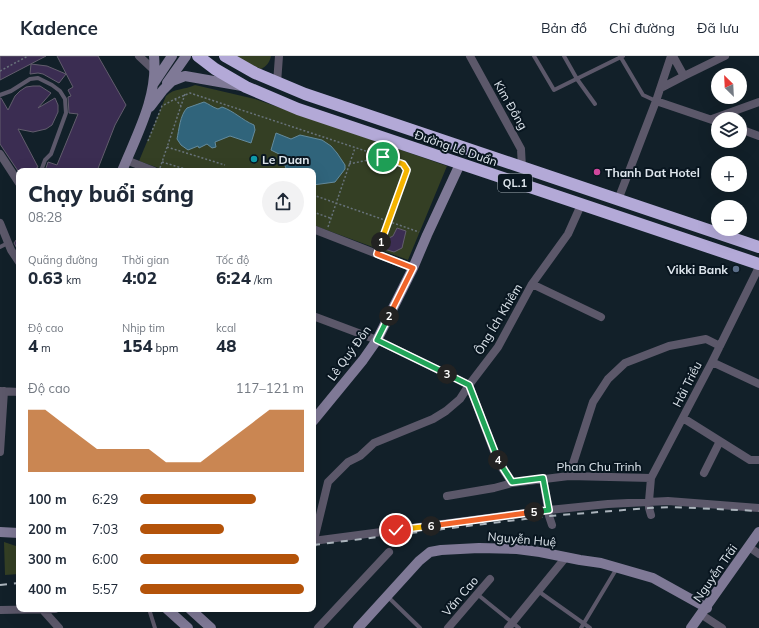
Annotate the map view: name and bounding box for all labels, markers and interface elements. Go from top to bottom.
text: Kadence [20,16,98,40]
text: Bản đồ [541,19,587,37]
text: Chỉ đường [609,19,675,37]
text: Đã lưu [697,19,739,37]
north arrow [711,68,747,104]
map controls [711,68,747,236]
street label: Kim Đồng [491,78,531,132]
button: layers [711,112,747,148]
street label: Đường Lê Duẩn [413,127,499,169]
pin [366,140,400,174]
icon: arrive [372,146,394,168]
place label: Le Duan [262,152,310,167]
marker: Le Duan [249,154,259,164]
button: + [711,156,747,192]
place label: Thanh Dat Hotel [605,165,700,180]
marker: Thanh Dat Hotel [592,167,602,177]
road number: QL.1 [498,174,532,192]
text: Chạy buổi sáng [28,180,194,208]
button: share [262,181,304,223]
button: − [711,200,747,236]
text: 08:28 [28,209,62,225]
pin: 1 [371,232,391,252]
text: 1 [378,235,384,249]
text: Quãng đường [28,253,98,267]
text: Thời gian [122,253,169,267]
text: Tốc độ [216,253,249,267]
place label: Vikki Bank [666,262,728,277]
marker: Vikki Bank [731,264,741,274]
text: 0.63 [28,267,63,288]
text: 4:02 [122,267,157,288]
text: 6:24 [216,267,251,288]
text: km [63,273,81,287]
text: /km [251,273,272,287]
street label: Ông Ích Khiêm [471,281,525,357]
pin: 2 [379,306,399,326]
text: 2 [386,309,392,323]
text: Độ cao [28,321,64,335]
text: Nhịp tim [122,321,165,335]
text: kcal [216,321,236,335]
street label: Lê Quý Đôn [324,322,374,384]
text: 4 [28,335,38,356]
text: 154 [122,335,153,356]
text: 48 [216,335,236,356]
text: m [38,341,51,355]
text: bpm [153,341,178,355]
street label: Hải Triều [669,359,705,409]
pin: 3 [437,364,457,384]
text: 3 [444,367,450,381]
text: Độ cao [28,380,70,396]
text: 117–121 m [236,380,304,396]
pin: 4 [488,450,508,470]
text: 4 [495,453,501,467]
street label: Phan Chu Trinh [556,459,642,474]
text: 100 m [28,491,67,507]
text: 6:29 [92,491,118,507]
pin: 5 [524,502,544,522]
text: 5 [531,505,537,519]
pin [379,513,413,547]
pin: 6 [421,516,441,536]
icon: check [385,519,407,541]
text: 6 [428,519,434,533]
text: 200 m [28,521,67,537]
text: 7:03 [92,521,118,537]
street label: Nguyễn Huệ [487,529,557,549]
street label: Nguyễn Trãi [690,541,740,605]
text: 300 m [28,551,67,567]
text: 6:00 [92,551,118,567]
street label: Văn Cao [439,573,481,619]
text: 400 m [28,581,67,597]
text: 5:57 [92,581,118,597]

